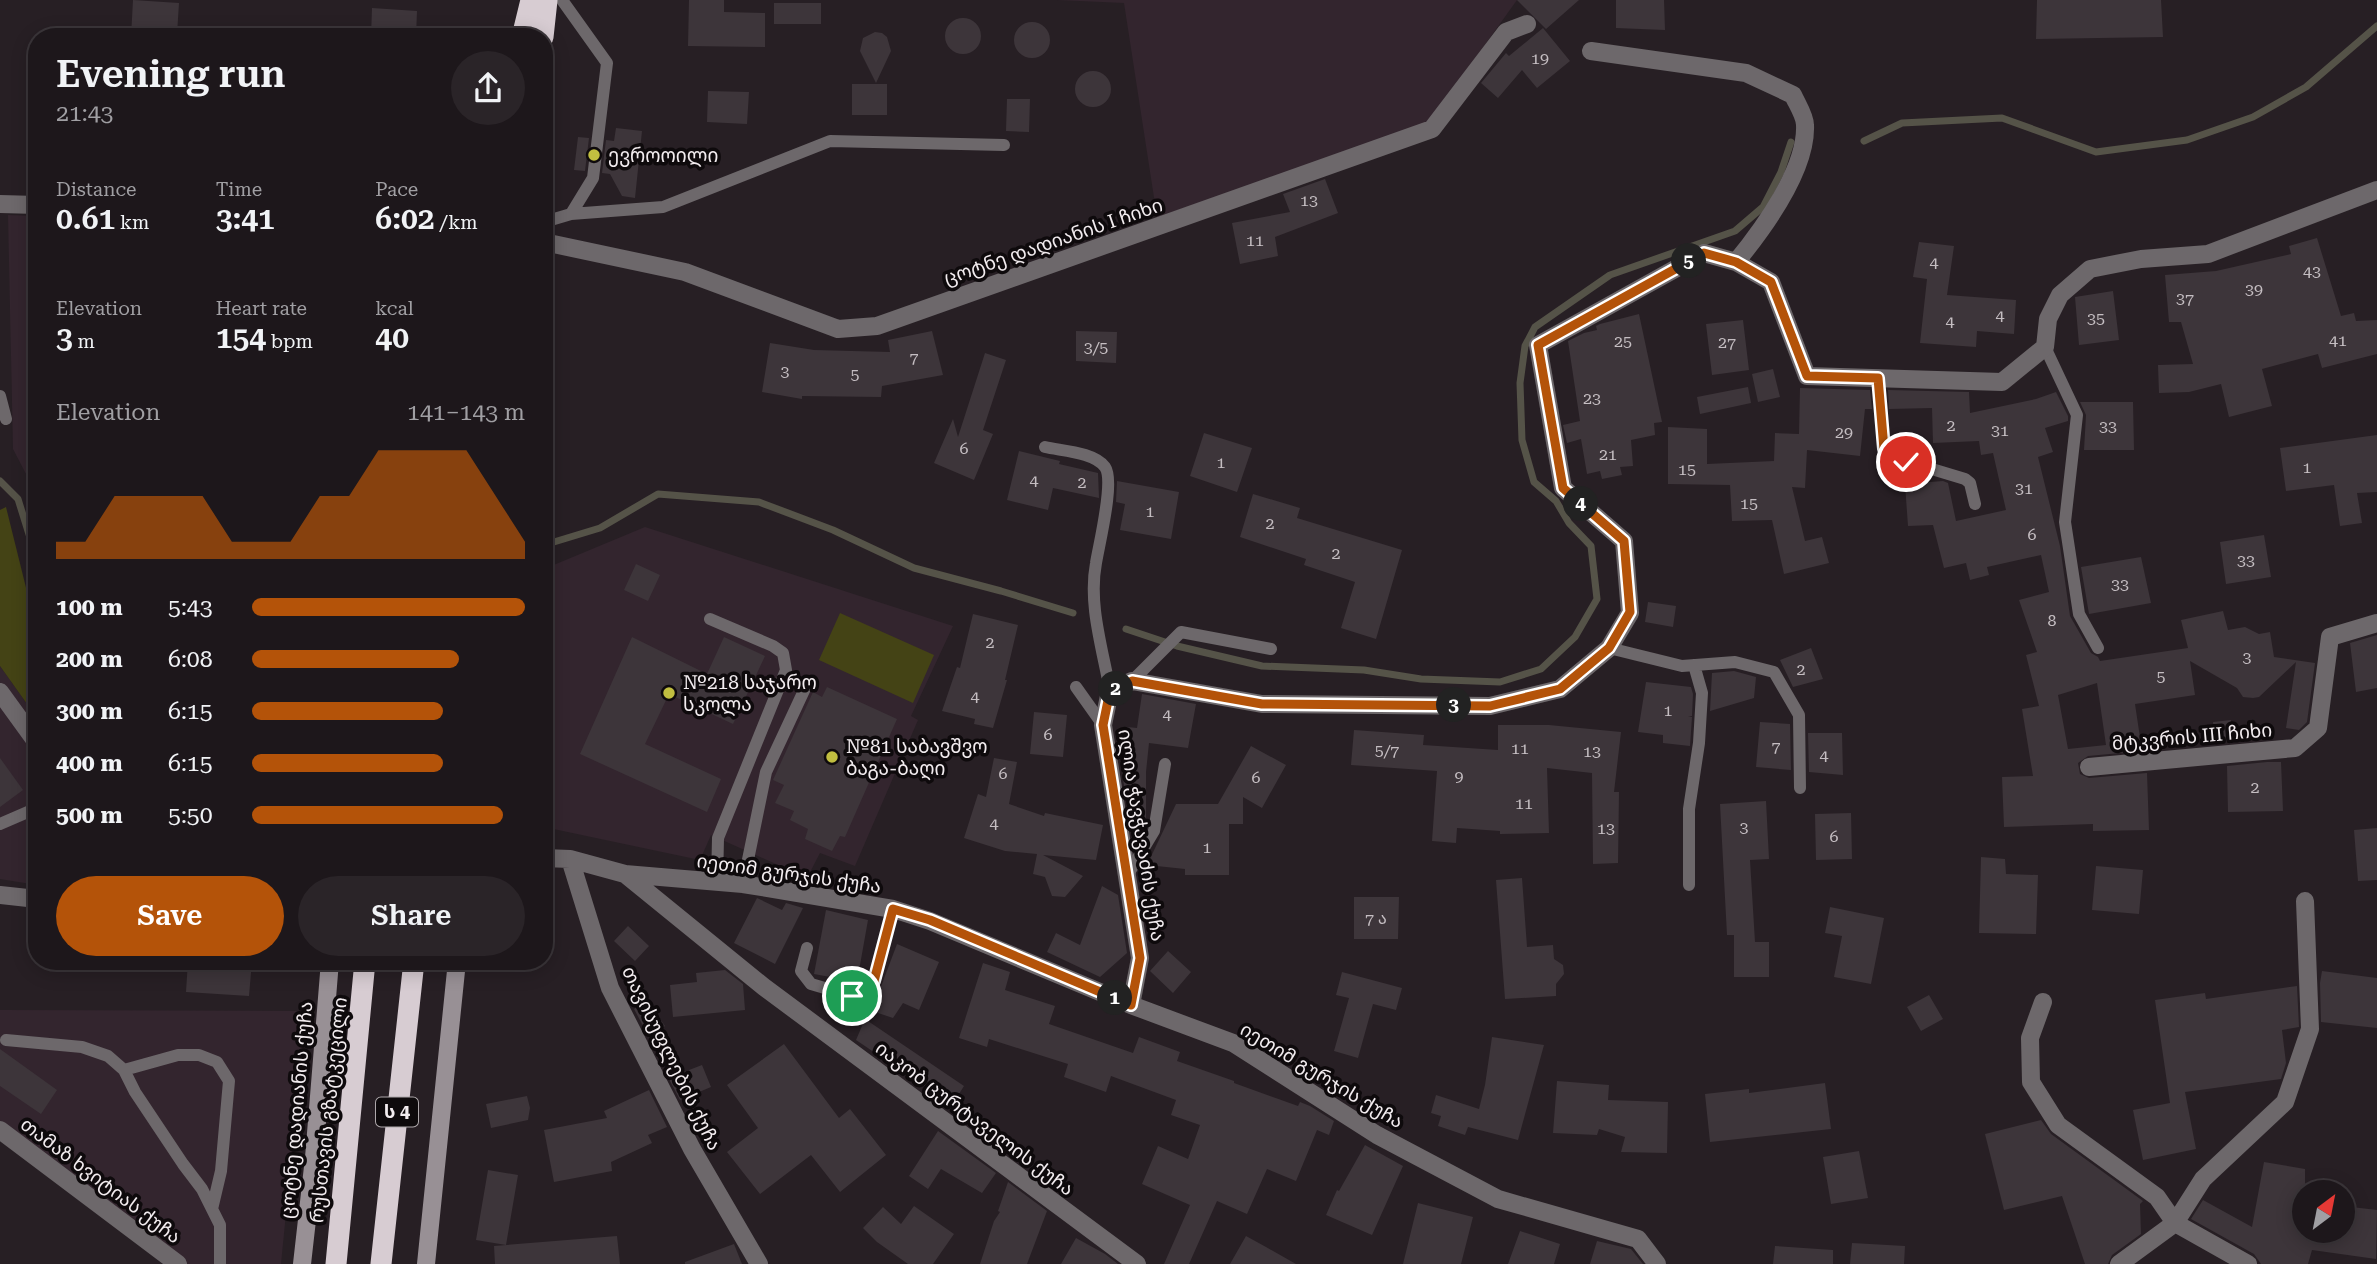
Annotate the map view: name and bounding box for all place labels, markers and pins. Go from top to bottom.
place label: ევროოილი [608,144,718,168]
marker: ევროოილი [586,147,602,163]
pin: 5 [1672,244,1706,278]
pin [1876,432,1936,492]
pin: 4 [1564,486,1598,522]
place label: №218 საჯარო სკოლა [683,671,817,717]
pin: 2 [1098,672,1134,706]
marker: №218 საჯარო სკოლა [661,685,677,701]
pin: 3 [1436,688,1472,722]
place label: №81 საბავშვო ბაგა-ბაღი [846,735,988,781]
marker: №81 საბავშვო ბაგა-ბაღი [824,749,840,765]
pin [822,966,882,1026]
pin: 1 [1098,981,1132,1016]

